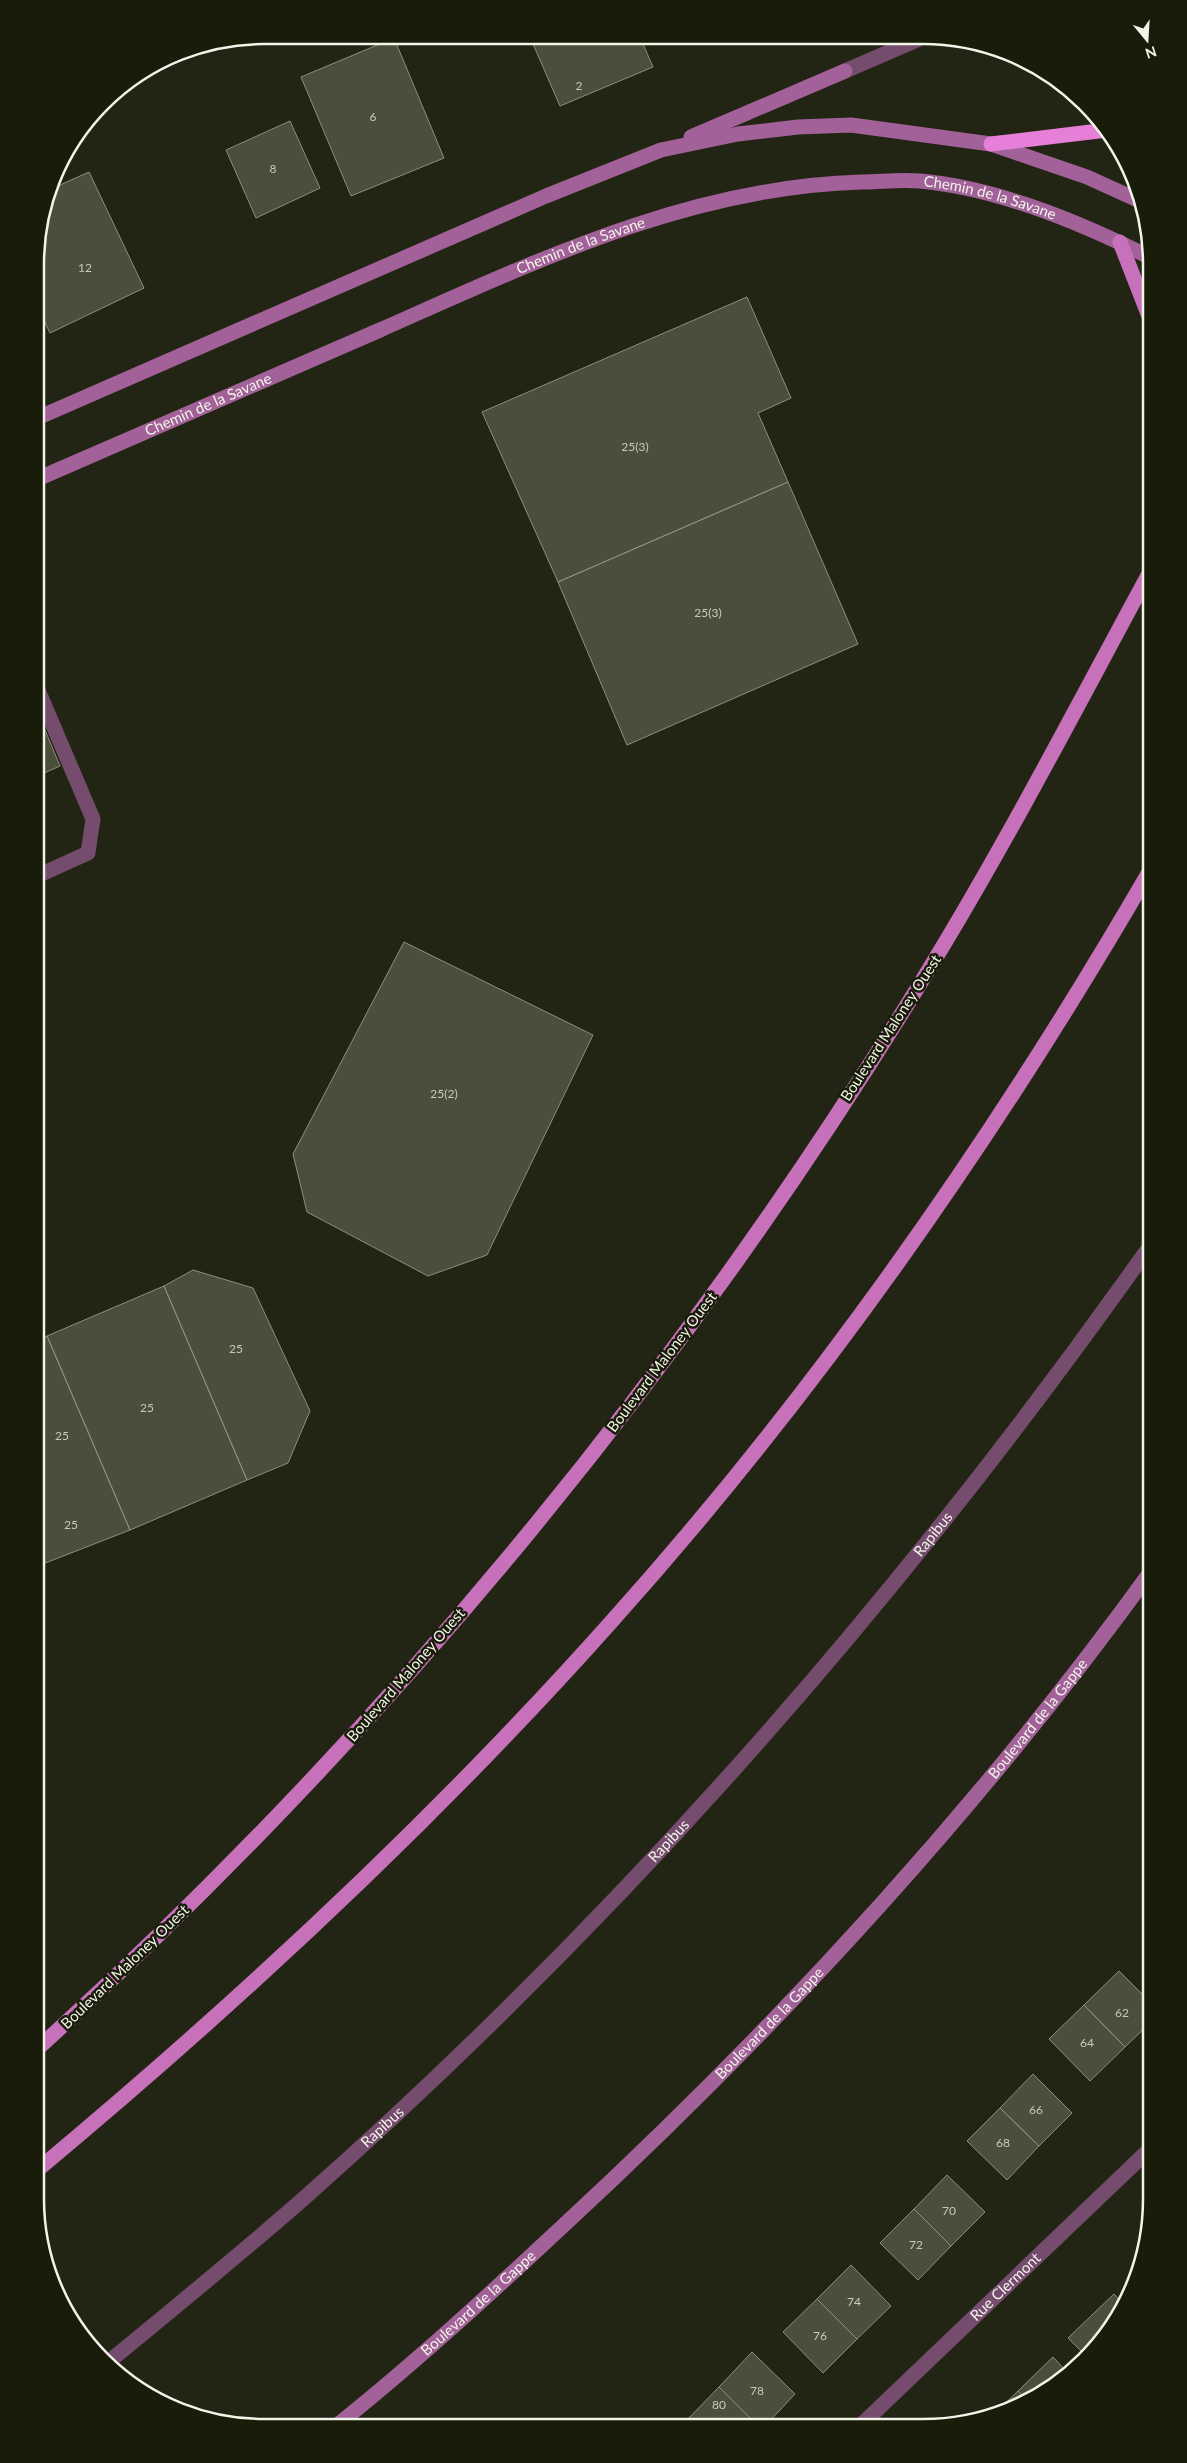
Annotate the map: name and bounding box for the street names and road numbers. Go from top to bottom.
street label: Chemin de la Savane [923,171,1059,223]
street label: Chemin de la Savane [513,212,647,277]
street label: Chemin de la Savane [142,368,274,439]
street label: Boulevard Maloney Ouest [836,950,945,1104]
street label: Boulevard Maloney Ouest [603,1287,720,1435]
street label: Rapibus [909,1508,956,1560]
street label: Boulevard Maloney Ouest [342,1604,468,1745]
street label: Boulevard de la Gappe [984,1655,1091,1782]
street label: Rapibus [644,1815,692,1866]
street label: Boulevard Maloney Ouest [57,1900,192,2032]
street label: Boulevard de la Gappe [711,1963,827,2082]
street label: Rapibus [357,2102,407,2151]
street label: Boulevard de la Gappe [417,2246,539,2359]
street label: Rue Clermont [966,2248,1044,2324]

